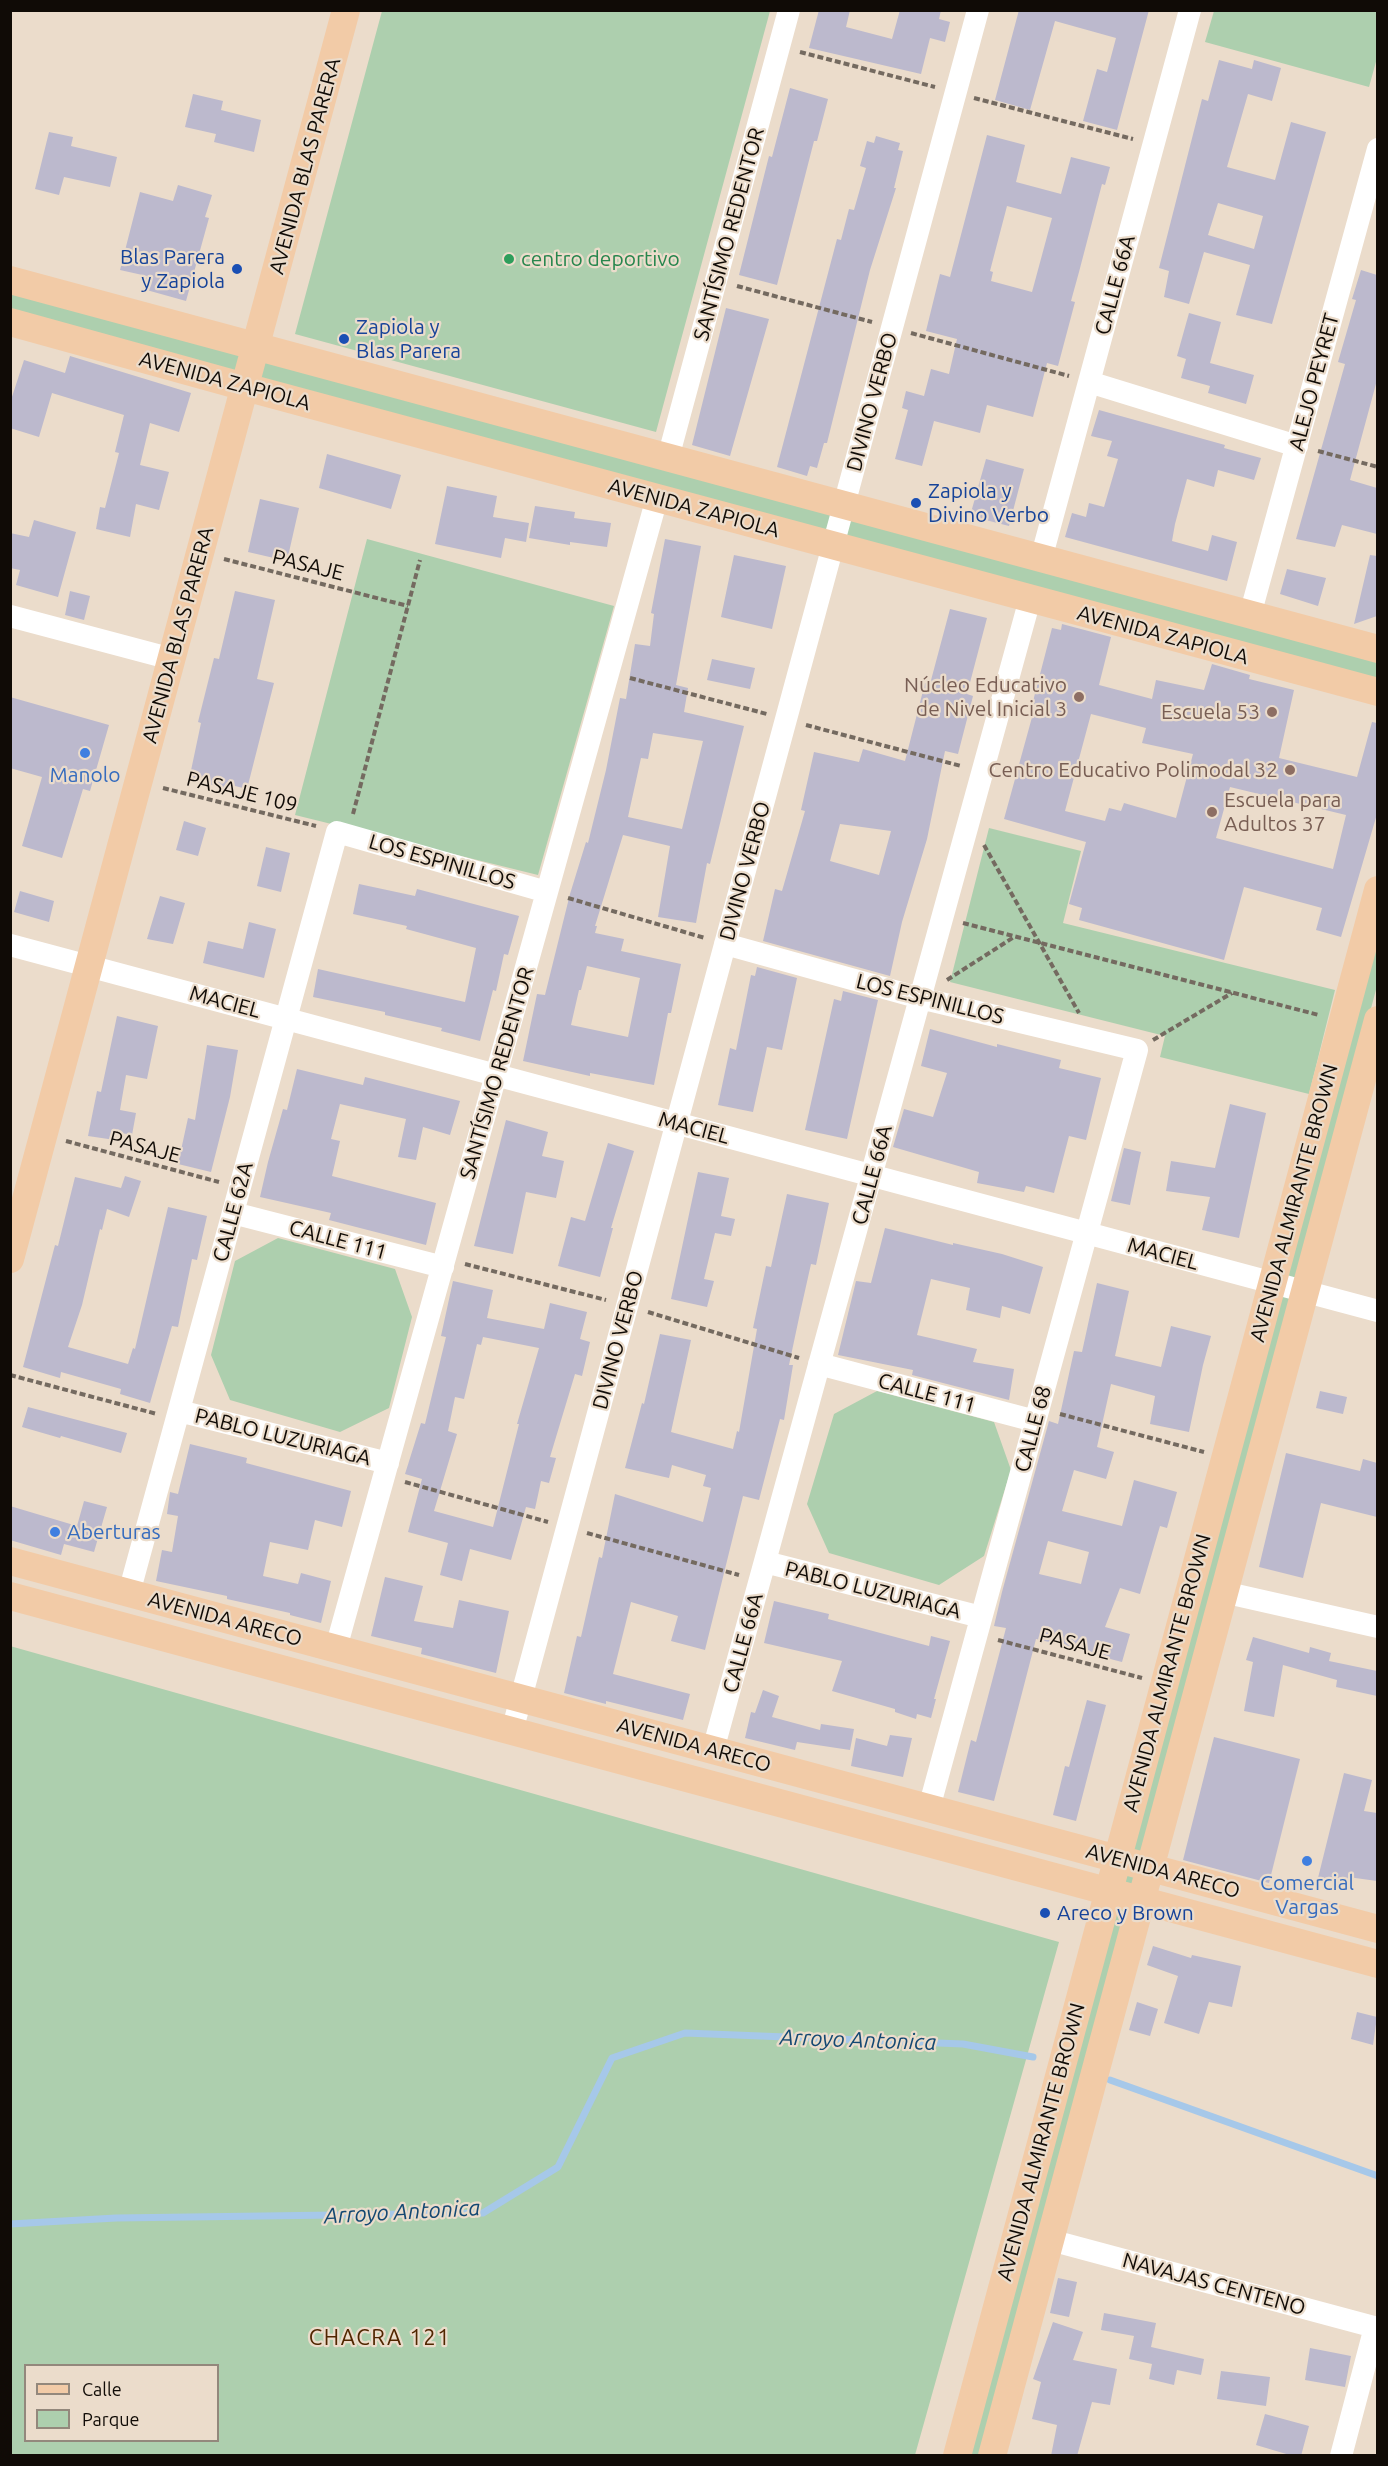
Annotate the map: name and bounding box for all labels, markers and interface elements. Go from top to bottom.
street label: AVENIDA BLAS PARERA [264,55,346,277]
street label: SANTÍSIMO REDENTOR [688,125,770,343]
street label: CALLE 66A [1090,232,1140,338]
place label: Blas Parera y Zapiola [120,244,225,294]
place label: centro deportivo [521,246,680,272]
marker: centro deportivo [502,252,516,266]
marker: Blas Parera y Zapiola [230,262,244,276]
street label: ALEJO PEYRET [1284,311,1344,453]
place label: Zapiola y Blas Parera [356,314,461,364]
street label: DIVINO VERBO [841,330,903,474]
marker: Zapiola y Blas Parera [337,332,351,346]
street label: AVENIDA ZAPIOLA [137,346,313,416]
street label: AVENIDA ZAPIOLA [606,473,782,543]
place label: Zapiola y Divino Verbo [928,478,1049,528]
marker: Zapiola y Divino Verbo [909,496,923,510]
street label: AVENIDA BLAS PARERA [137,524,219,746]
street label: PASAJE [270,544,346,586]
street label: AVENIDA ZAPIOLA [1075,600,1251,670]
place label: Núcleo Educativo de Nivel Inicial 3 [904,672,1067,722]
marker: Núcleo Educativo de Nivel Inicial 3 [1072,690,1086,704]
place label: Escuela 53 [1161,699,1260,725]
marker: Escuela 53 [1265,705,1279,719]
marker: Manolo [78,746,92,760]
place label: Centro Educativo Polimodal 32 [989,757,1278,783]
place label: Manolo [49,762,121,788]
marker: Centro Educativo Polimodal 32 [1283,763,1297,777]
street label: PASAJE 109 [184,766,300,818]
place label: Escuela para Adultos 37 [1224,787,1341,837]
street label: DIVINO VERBO [714,799,776,943]
marker: Escuela para Adultos 37 [1205,805,1219,819]
street label: LOS ESPINILLOS [366,829,518,895]
street label: SANTÍSIMO REDENTOR [455,964,539,1182]
street label: LOS ESPINILLOS [854,968,1006,1030]
street label: MACIEL [187,980,263,1024]
street label: AVENIDA ALMIRANTE BROWN [1245,1061,1343,1345]
street label: MACIEL [656,1106,732,1150]
street label: CALLE 66A [847,1122,897,1228]
street label: PASAJE [106,1125,184,1169]
street label: CALLE 62A [208,1159,258,1265]
street label: CALLE 111 [286,1215,390,1265]
street label: MACIEL [1125,1232,1201,1276]
street label: DIVINO VERBO [587,1268,649,1412]
street label: CALLE 111 [875,1368,979,1418]
street label: CALLE 68 [1009,1383,1057,1475]
street label: PABLO LUZURIAGA [192,1403,374,1471]
place label: Aberturas [67,1519,161,1545]
marker: Aberturas [48,1525,62,1539]
street label: AVENIDA ALMIRANTE BROWN [1118,1531,1216,1815]
street label: PABLO LUZURIAGA [782,1556,964,1624]
street label: AVENIDA ARECO [145,1586,305,1652]
street label: CALLE 66A [718,1590,768,1696]
street label: PASAJE [1036,1622,1114,1666]
street label: AVENIDA ARECO [614,1712,774,1778]
street label: AVENIDA ARECO [1083,1838,1243,1904]
marker: Comercial Vargas [1300,1854,1314,1868]
place label: Comercial Vargas [1260,1870,1354,1920]
place label: Areco y Brown [1057,1900,1194,1926]
marker: Areco y Brown [1038,1906,1052,1920]
street label: AVENIDA ALMIRANTE BROWN [992,2000,1090,2284]
water label: Arroyo Antonica [779,2024,937,2056]
water label: Arroyo Antonica [323,2195,481,2229]
street label: NAVAJAS CENTENO [1120,2247,1308,2321]
district label: CHACRA 121 [309,2325,451,2351]
legend [24,2364,219,2442]
text: Calle [82,2379,122,2399]
text: Parque [82,2409,139,2429]

